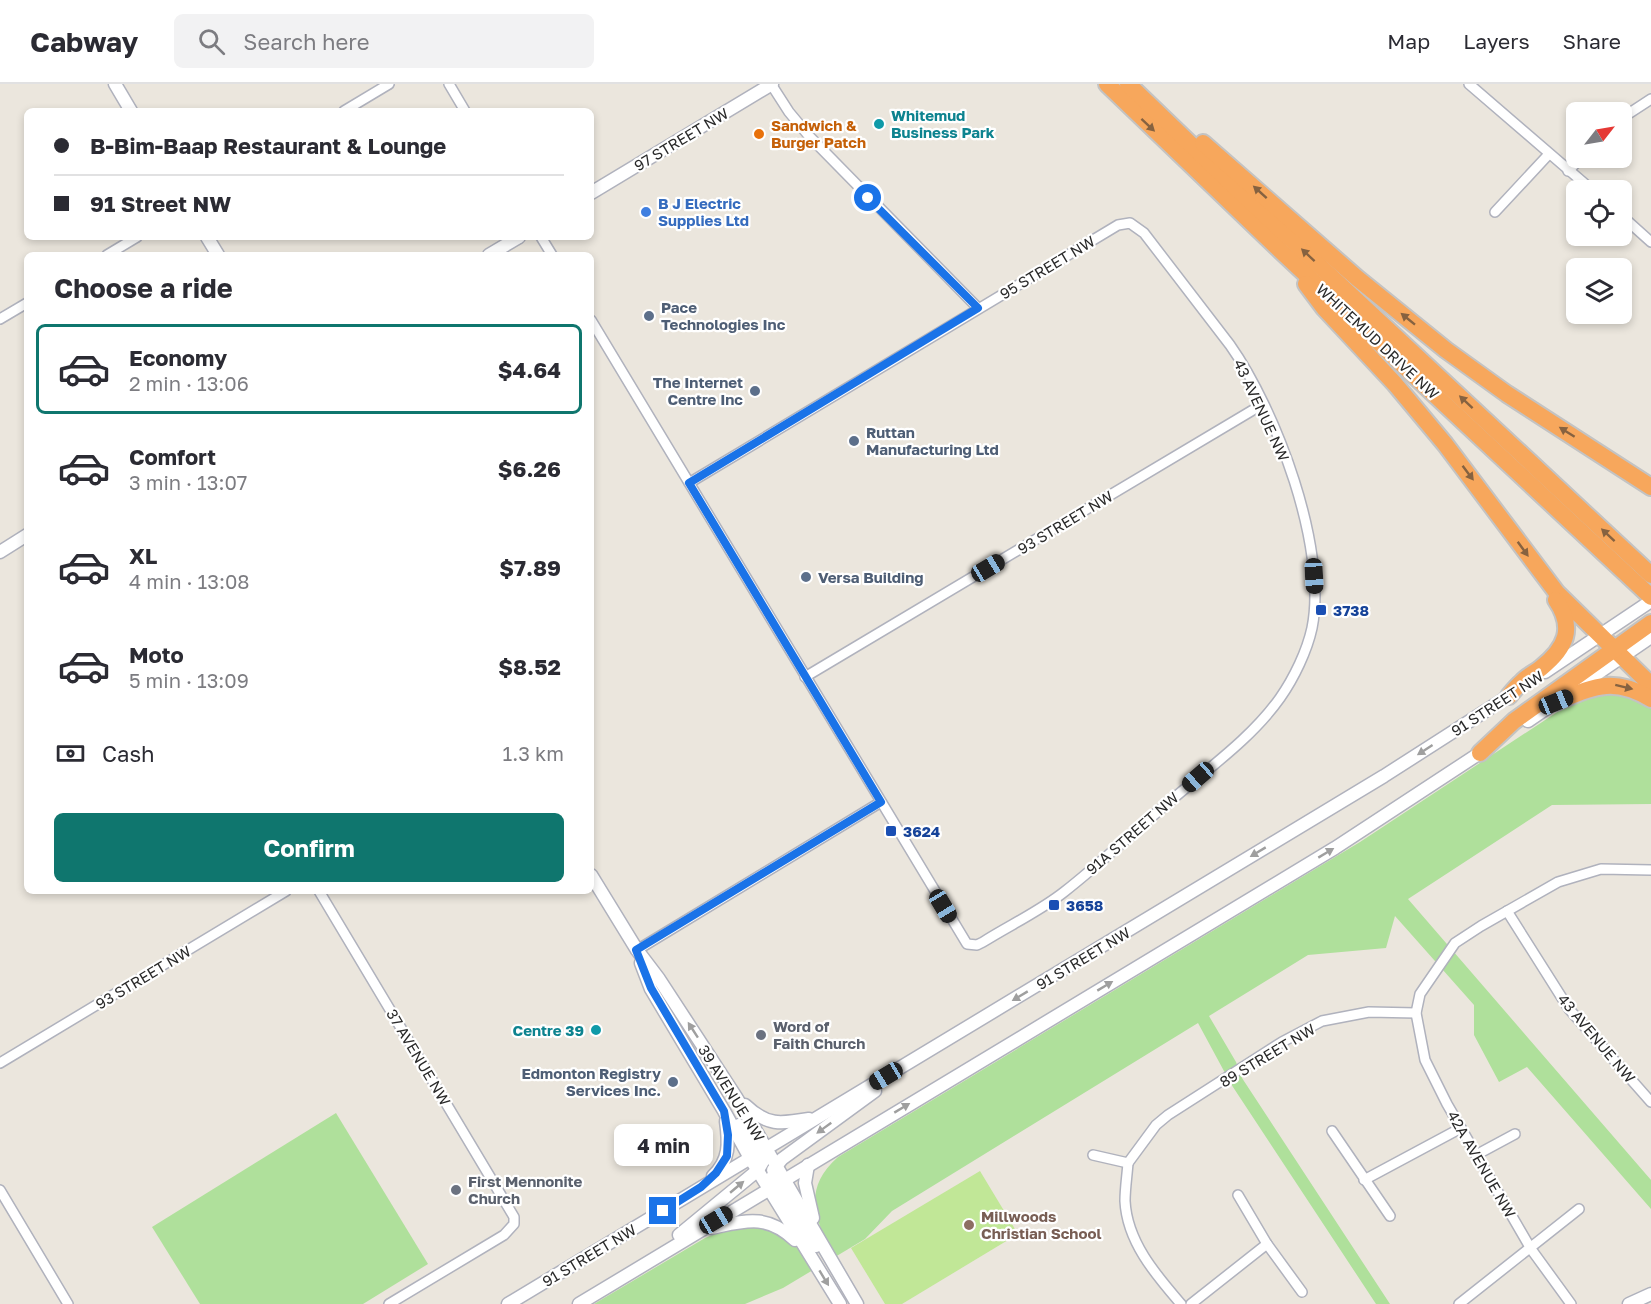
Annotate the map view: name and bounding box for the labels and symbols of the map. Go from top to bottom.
north arrow [1566,102,1632,168]
street label: 97 STREET NW [630,104,732,174]
place label: Whitemud Business Park [891,106,995,141]
place label: Sandwich & Burger Patch [771,116,866,151]
marker: Whitemud Business Park [872,117,886,131]
one-way arrow [1141,118,1156,132]
marker: Sandwich & Burger Patch [752,127,766,141]
route start [854,184,881,211]
one-way arrow [1253,185,1268,199]
place label: B J Electric Supplies Ltd [658,194,749,229]
marker: B J Electric Supplies Ltd [639,205,653,219]
street label: 95 STREET NW [996,232,1098,302]
one-way arrow [1300,248,1315,262]
street label: WHITEMUD DRIVE NW [1313,279,1443,403]
place label: Pace Technologies Inc [661,298,786,333]
marker: Pace Technologies Inc [642,309,656,323]
one-way arrow [1400,313,1416,326]
street label: 43 AVENUE NW [1230,356,1294,464]
place label: The Internet Centre Inc [653,373,743,408]
marker: The Internet Centre Inc [748,384,762,398]
one-way arrow [1459,396,1473,410]
place label: Ruttan Manufacturing Ltd [866,423,999,458]
one-way arrow [1559,427,1575,438]
marker: Ruttan Manufacturing Ltd [847,434,861,448]
one-way arrow [1461,466,1473,481]
street label: 93 STREET NW [1014,487,1116,557]
one-way arrow [1602,529,1616,543]
one-way arrow [1517,542,1529,557]
car [968,551,1008,585]
car [1304,558,1324,594]
place label: Versa Building [818,568,924,586]
marker: Versa Building [799,570,813,584]
place label: 3738 [1333,601,1369,619]
marker: 3738 [1314,603,1328,617]
street label: 91 STREET NW [1447,666,1547,740]
one-way arrow [1615,682,1633,692]
car [1536,687,1576,717]
one-way arrow [1417,744,1433,756]
car [1179,758,1217,796]
street label: 91A STREET NW [1082,788,1182,878]
place label: 3624 [903,822,940,840]
marker: 3624 [884,824,898,838]
one-way arrow [1250,846,1266,857]
one-way arrow [1318,848,1334,859]
car [926,886,960,926]
place label: 3658 [1066,896,1103,914]
marker: 3658 [1047,898,1061,912]
street label: 91 STREET NW [1033,923,1133,993]
street label: 93 STREET NW [92,942,194,1012]
one-way arrow [1097,981,1114,991]
street label: 43 AVENUE NW [1555,990,1639,1086]
one-way arrow [1012,991,1028,1002]
street label: 37 AVENUE NW [383,1005,455,1109]
place label: Word of Faith Church [773,1017,865,1052]
street label: 89 STREET NW [1216,1019,1318,1091]
place label: Centre 39 [513,1021,584,1039]
one-way arrow [687,1022,698,1038]
marker: Centre 39 [589,1023,603,1037]
marker: Word of Faith Church [754,1028,768,1042]
street label: 39 AVENUE NW [695,1041,769,1145]
car [866,1059,906,1093]
place label: Edmonton Registry Services Inc. [522,1064,661,1099]
marker: Edmonton Registry Services Inc. [666,1075,680,1089]
one-way arrow [894,1103,911,1113]
street label: 42A AVENUE NW [1444,1107,1520,1221]
one-way arrow [816,1122,832,1134]
callout: 4 min [614,1124,712,1166]
place label: First Mennonite Church [468,1172,582,1207]
one-way arrow [729,1181,744,1194]
marker: First Mennonite Church [449,1183,463,1197]
route end [649,1197,676,1224]
car [696,1203,736,1237]
place label: Millwoods Christian School [981,1207,1101,1242]
marker: Millwoods Christian School [962,1218,976,1232]
street label: 91 STREET NW [539,1220,639,1290]
one-way arrow [819,1270,830,1286]

